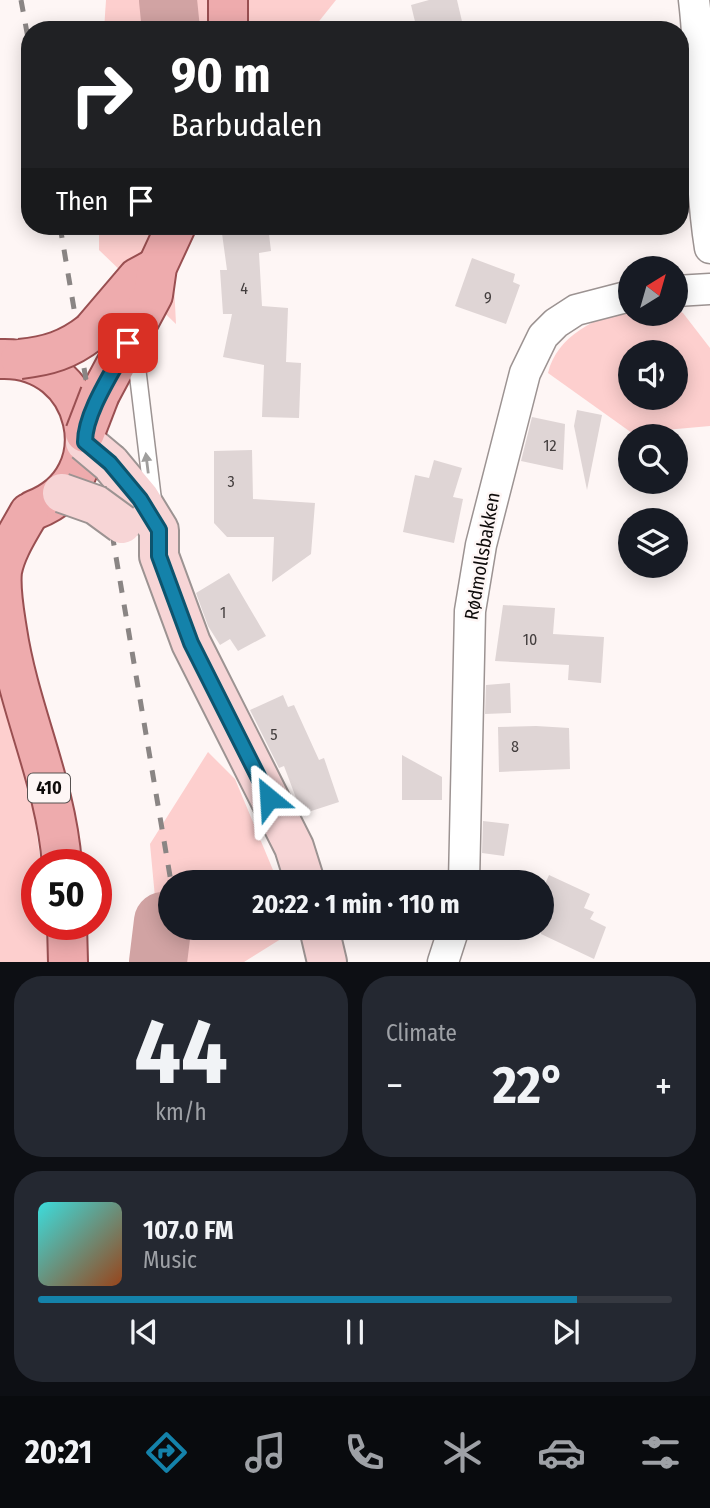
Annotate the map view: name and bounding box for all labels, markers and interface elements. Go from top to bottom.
text: 90 m [171,46,271,105]
icon: right [56,49,147,140]
text: Barbudalen [171,106,323,144]
icon: arrive [122,182,160,220]
text: Then [56,186,108,217]
north arrow [618,256,688,326]
map controls [618,256,688,578]
house number: 4 [240,279,248,298]
house number: 9 [484,288,492,307]
pin [98,313,158,373]
icon: arrive [109,324,147,362]
button: sound [618,340,688,410]
button: search [618,424,688,494]
house number: 12 [543,436,557,455]
one-way arrow [142,452,153,474]
house number: 3 [227,472,235,491]
street label: Rødmollsbakken [459,490,505,622]
button: layers [618,508,688,578]
house number: 1 [220,603,226,622]
house number: 10 [523,630,537,649]
house number: 5 [270,725,278,744]
house number: 8 [511,737,519,756]
position arrow [232,761,306,835]
road number: 410 [28,774,70,802]
speed limit sign: 50 [21,849,112,940]
text: 20:22 · 1 min · 110 m [252,889,460,920]
text: 44 [134,998,228,1107]
text: Climate [386,1019,457,1047]
text: 22° [493,1054,565,1117]
text: − [386,1063,403,1109]
text: + [655,1063,672,1109]
text: km/h [155,1098,207,1126]
text: 107.0 FM [143,1215,234,1246]
text: Music [143,1246,197,1274]
icon: previous [125,1313,163,1351]
icon: pause [336,1313,374,1351]
icon: next [547,1313,585,1351]
icon: directions [142,1428,191,1477]
icon: music [241,1428,290,1477]
icon: phone [340,1428,389,1477]
icon: climate [438,1428,487,1477]
icon: car [537,1428,586,1477]
icon: filters [636,1428,685,1477]
text: 20:21 [25,1433,92,1471]

